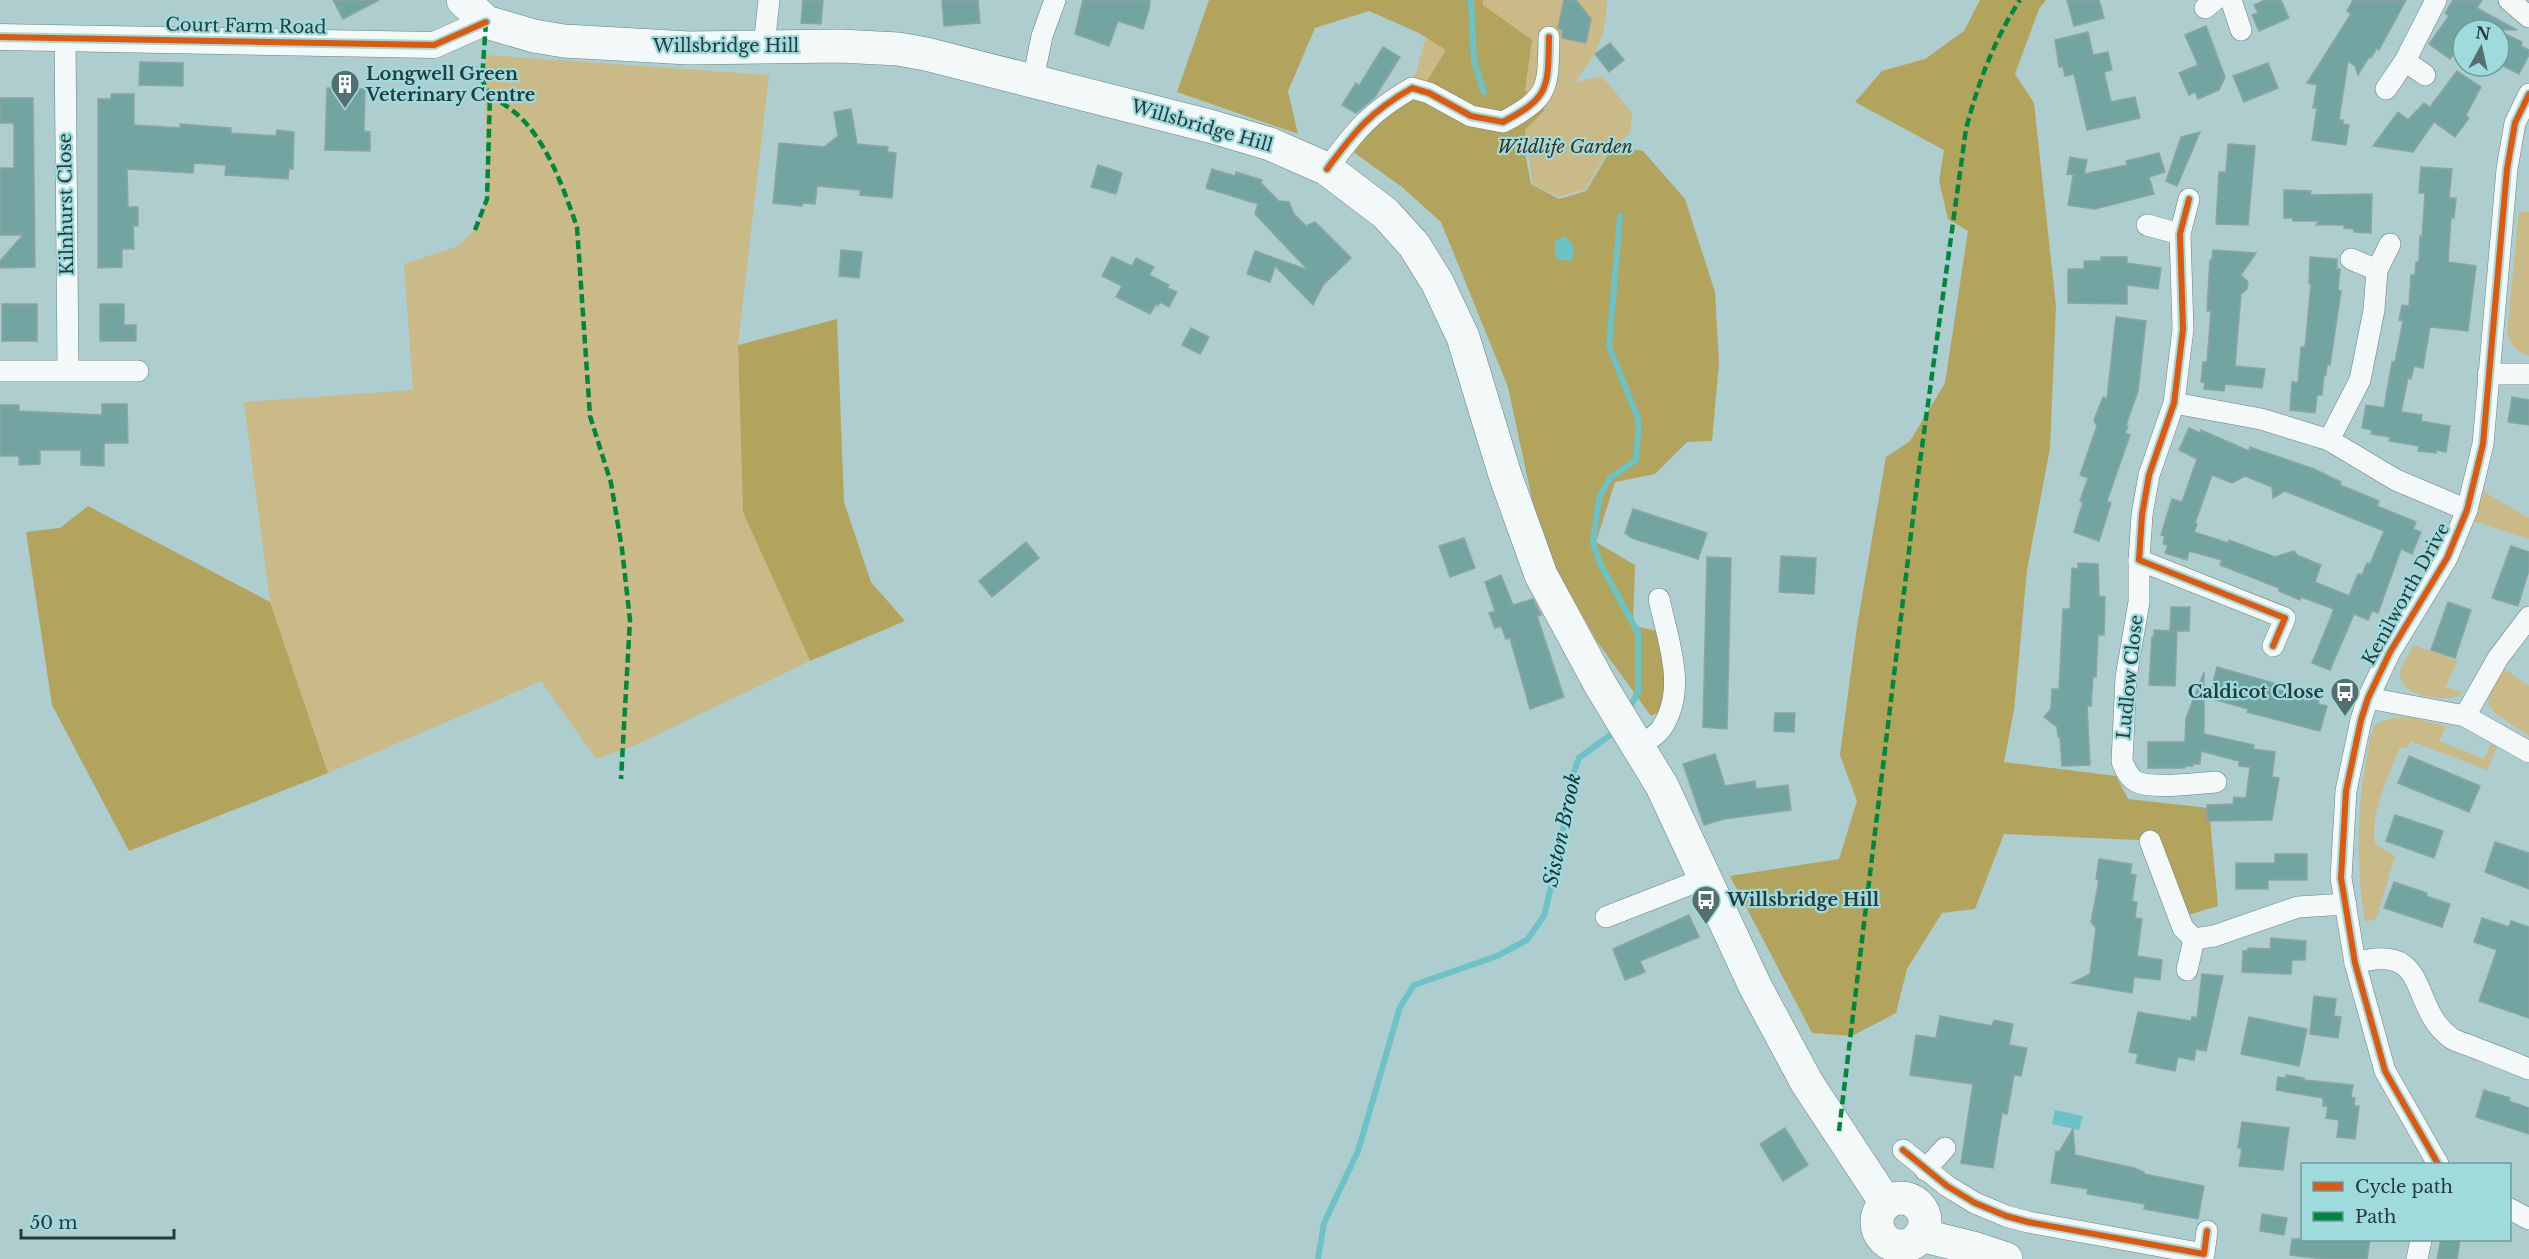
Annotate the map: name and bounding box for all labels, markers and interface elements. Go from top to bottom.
street label: Court Farm Road [165,14,327,38]
north arrow [2451,18,2511,78]
text: N [2474,22,2492,44]
street label: Willsbridge Hill [652,35,799,57]
place label: Longwell Green Veterinary Centre [365,63,535,106]
building icon: Longwell Green Veterinary Centre [329,68,361,110]
street label: Willsbridge Hill [1128,95,1276,157]
street label: Kilnhurst Close [54,133,78,275]
park label: Wildlife Garden [1497,136,1633,158]
street label: Kenilworth Drive [2358,519,2454,669]
street label: Ludlow Close [2113,614,2147,740]
bus stop icon: Caldicot Close [2329,676,2361,718]
place label: Caldicot Close [2188,681,2324,703]
water label: Siston Brook [1538,771,1586,889]
bus stop icon: Willsbridge Hill [1690,884,1722,926]
place label: Willsbridge Hill [1726,889,1880,911]
legend [2301,1163,2511,1241]
text: Cycle path [2355,1176,2453,1198]
scale bar [21,1202,174,1240]
text: Path [2355,1206,2396,1228]
text: 50 m [30,1212,78,1234]

